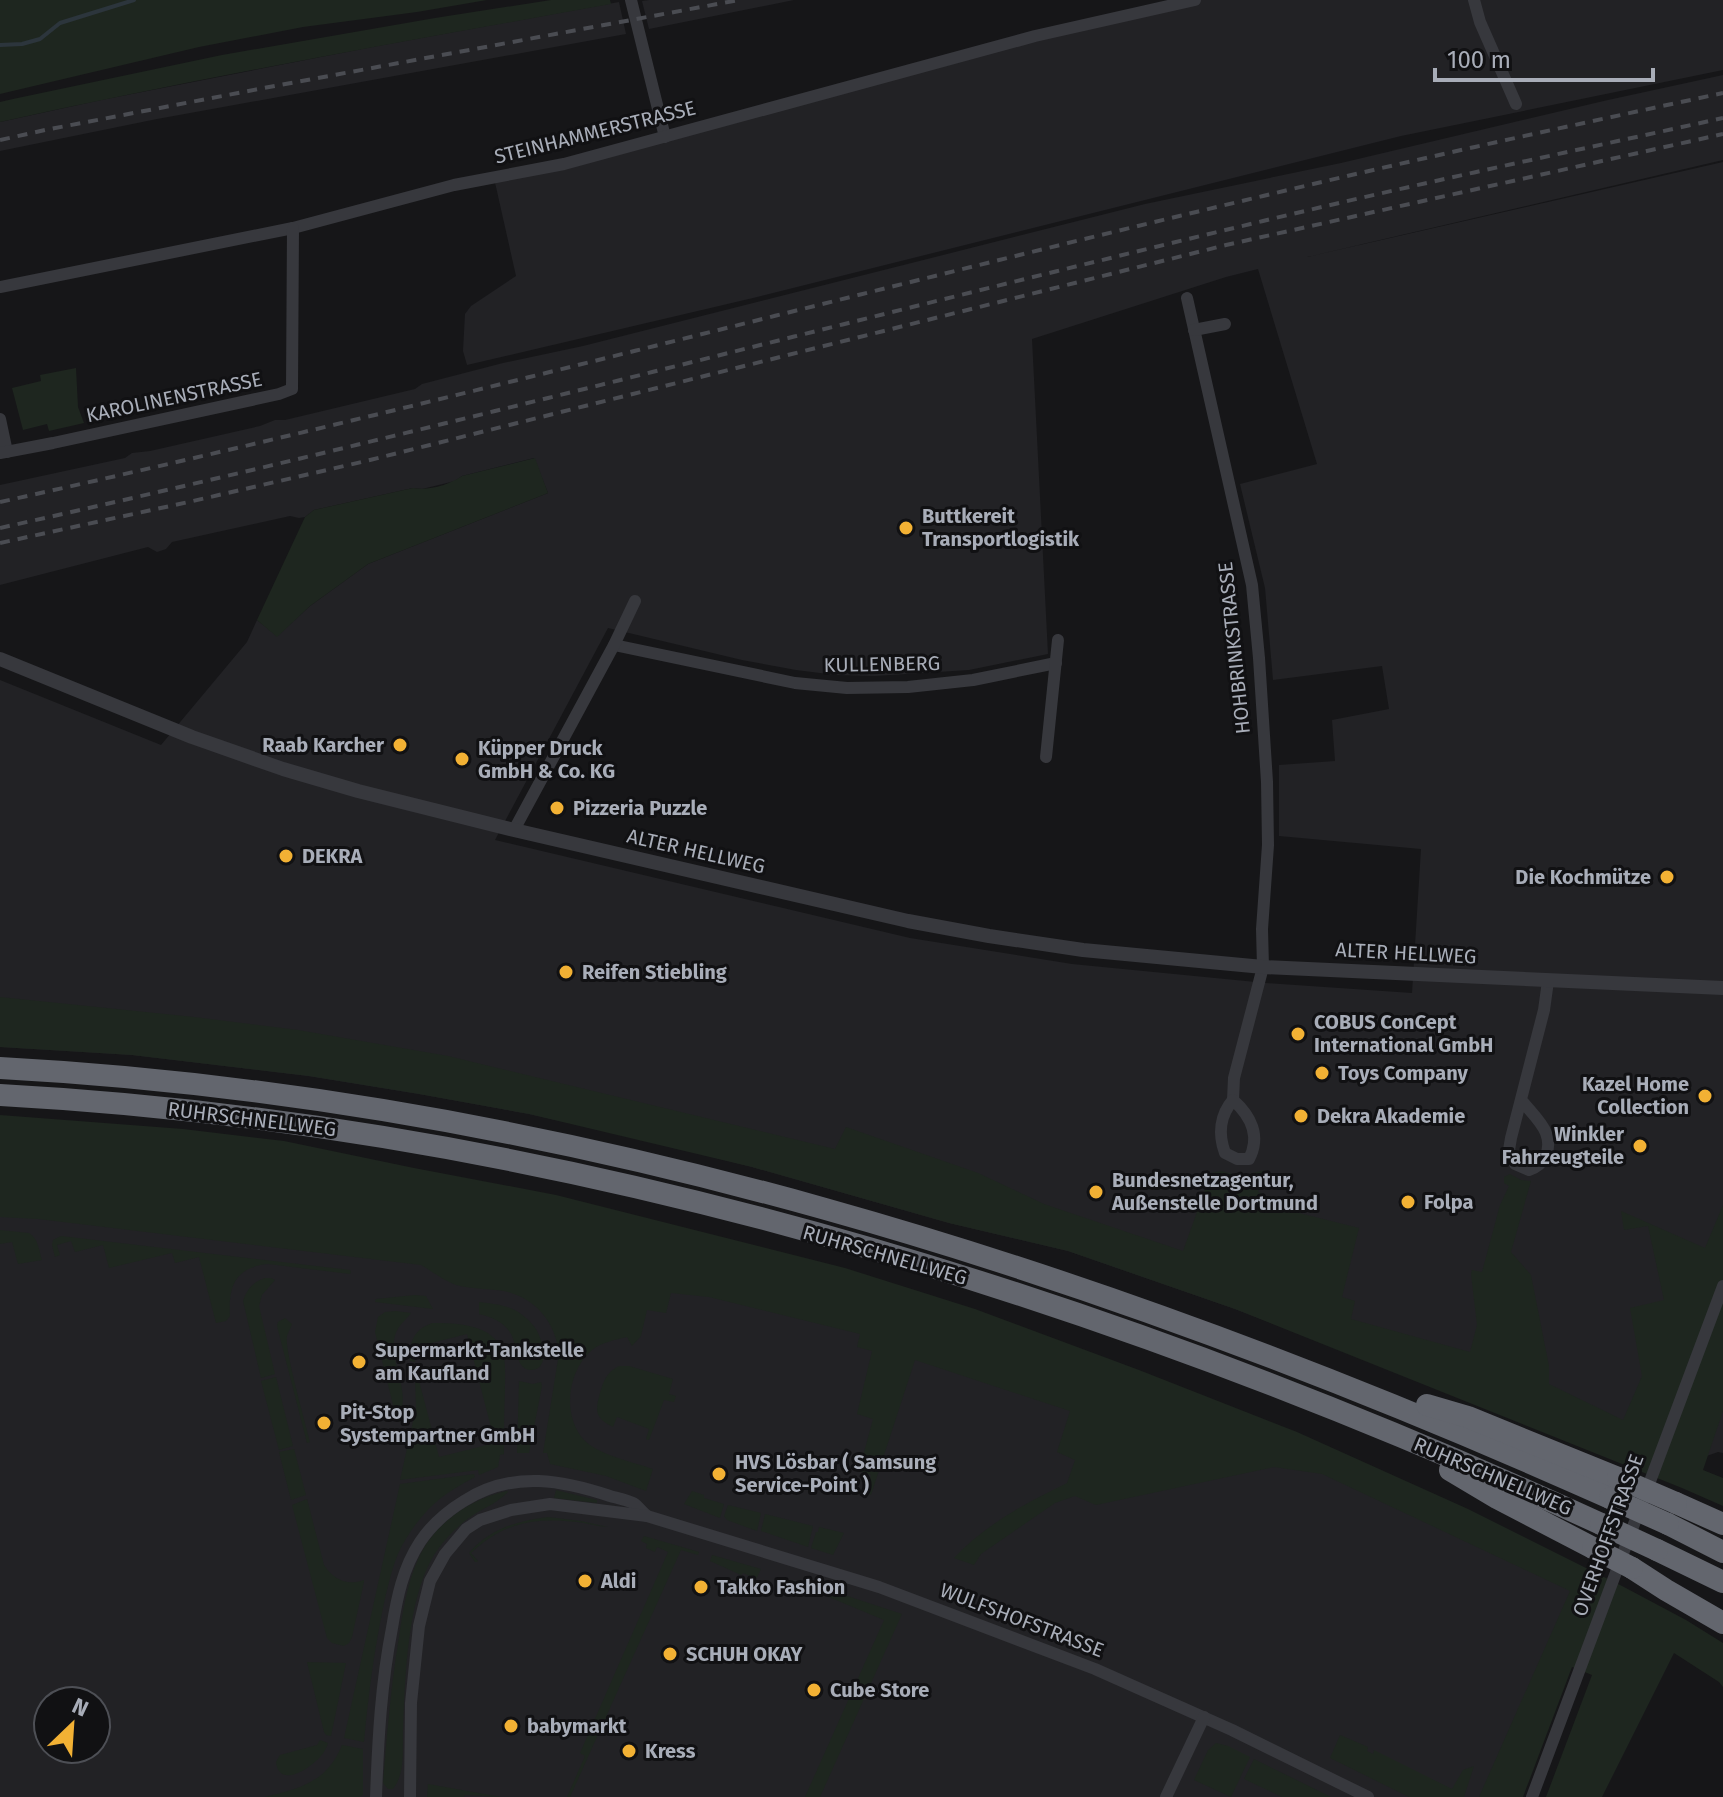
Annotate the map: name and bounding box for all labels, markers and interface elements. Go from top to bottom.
scale bar [1435,32,1653,82]
text: 100 m [1447,46,1511,74]
street label: STEINHAMMERSTRASSE [492,95,698,169]
street label: KAROLINENSTRASSE [84,367,264,427]
place label: Buttkereit Transportlogistik [922,504,1080,551]
marker: Buttkereit Transportlogistik [897,519,915,537]
street label: HOHBRINKSTRASSE [1213,561,1255,735]
street label: KULLENBERG [824,651,940,677]
place label: Raab Karcher [262,733,385,757]
marker: Raab Karcher [391,736,409,754]
place label: Küpper Druck GmbH & Co. KG [478,736,615,783]
marker: Küpper Druck GmbH & Co. KG [453,750,471,768]
place label: Pizzeria Puzzle [573,796,707,820]
marker: Pizzeria Puzzle [548,799,566,817]
street label: ALTER HELLWEG [624,823,768,879]
place label: DEKRA [302,844,364,868]
marker: DEKRA [277,847,295,865]
place label: Die Kochmütze [1515,865,1651,889]
marker: Die Kochmütze [1658,868,1676,886]
street label: ALTER HELLWEG [1335,937,1477,969]
place label: Reifen Stiebling [582,960,728,984]
marker: Reifen Stiebling [557,963,575,981]
place label: COBUS ConCept International GmbH [1314,1010,1493,1057]
marker: COBUS ConCept International GmbH [1289,1025,1307,1043]
place label: Toys Company [1338,1061,1469,1085]
marker: Toys Company [1313,1064,1331,1082]
place label: Kazel Home Collection [1582,1072,1689,1119]
marker: Kazel Home Collection [1696,1087,1714,1105]
street label: RUHRSCHNELLWEG [166,1097,338,1141]
place label: Dekra Akademie [1317,1104,1465,1128]
marker: Dekra Akademie [1292,1107,1310,1125]
place label: Winkler Fahrzeugteile [1502,1122,1625,1169]
marker: Winkler Fahrzeugteile [1631,1137,1649,1155]
place label: Bundesnetzagentur, Außenstelle Dortmund [1111,1168,1318,1215]
marker: Bundesnetzagentur, Außenstelle Dortmund [1087,1183,1105,1201]
place label: Folpa [1424,1190,1473,1214]
marker: Folpa [1399,1193,1417,1211]
street label: RUHRSCHNELLWEG [800,1220,970,1290]
place label: Supermarkt-Tankstelle am Kaufland [375,1338,584,1385]
marker: Supermarkt-Tankstelle am Kaufland [350,1353,368,1371]
place label: Pit-Stop Systempartner GmbH [340,1400,535,1447]
marker: Pit-Stop Systempartner GmbH [315,1414,333,1432]
street label: RUHRSCHNELLWEG [1410,1432,1576,1520]
place label: HVS Lösbar ( Samsung Service-Point ) [735,1450,937,1497]
street label: OVERHOFFSTRASSE [1567,1451,1649,1619]
marker: HVS Lösbar ( Samsung Service-Point ) [710,1465,728,1483]
place label: Aldi [600,1569,636,1593]
marker: Aldi [576,1572,594,1590]
place label: Takko Fashion [717,1575,845,1599]
marker: Takko Fashion [692,1578,710,1596]
street label: WULFSHOFSTRASSE [937,1578,1107,1662]
place label: SCHUH OKAY [686,1642,803,1666]
marker: SCHUH OKAY [661,1645,679,1663]
place label: Cube Store [830,1678,929,1702]
marker: Cube Store [805,1681,823,1699]
north arrow [32,1685,112,1765]
text: N [68,1692,93,1723]
place label: babymarkt [527,1714,627,1738]
marker: babymarkt [502,1717,520,1735]
place label: Kress [645,1739,696,1763]
marker: Kress [620,1742,638,1760]

